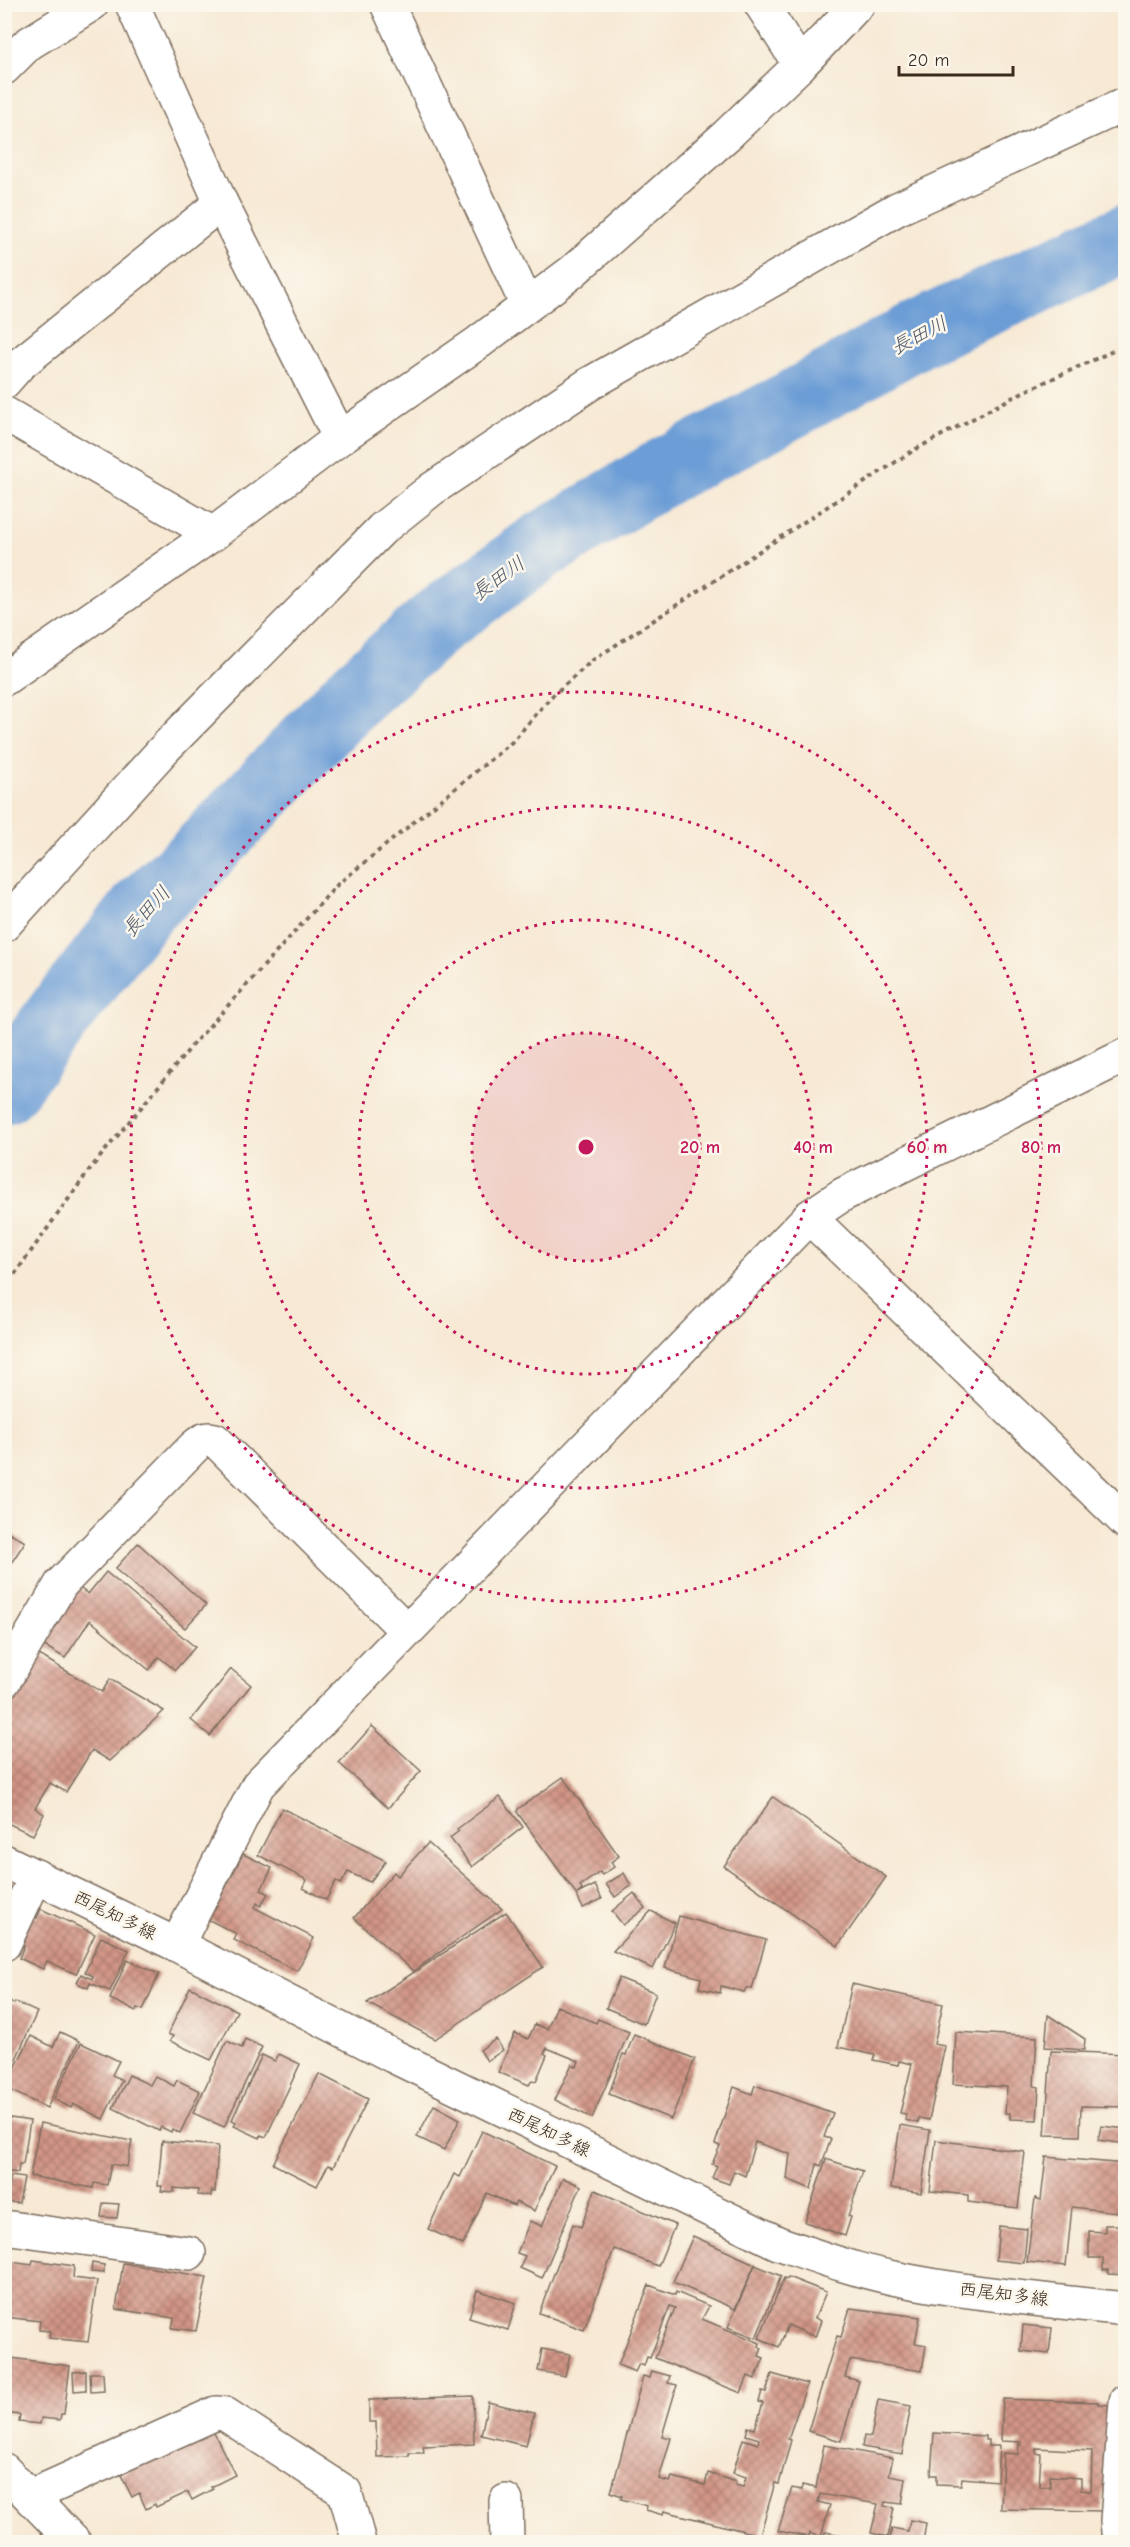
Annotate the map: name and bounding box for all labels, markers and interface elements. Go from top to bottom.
scale bar [899,39,1013,77]
text: 20 m [908,50,949,71]
water label: 長田川 [887,312,951,359]
water label: 長田川 [467,551,529,605]
water label: 長田川 [118,881,175,941]
centre of rings [576,1137,596,1157]
text: 20 m [680,1137,720,1158]
text: 40 m [793,1137,833,1158]
text: 60 m [907,1137,947,1158]
text: 80 m [1021,1137,1061,1158]
street label: 西尾知多線 [70,1886,160,1945]
street label: 西尾知多線 [504,2103,594,2162]
street label: 西尾知多線 [958,2279,1050,2310]

